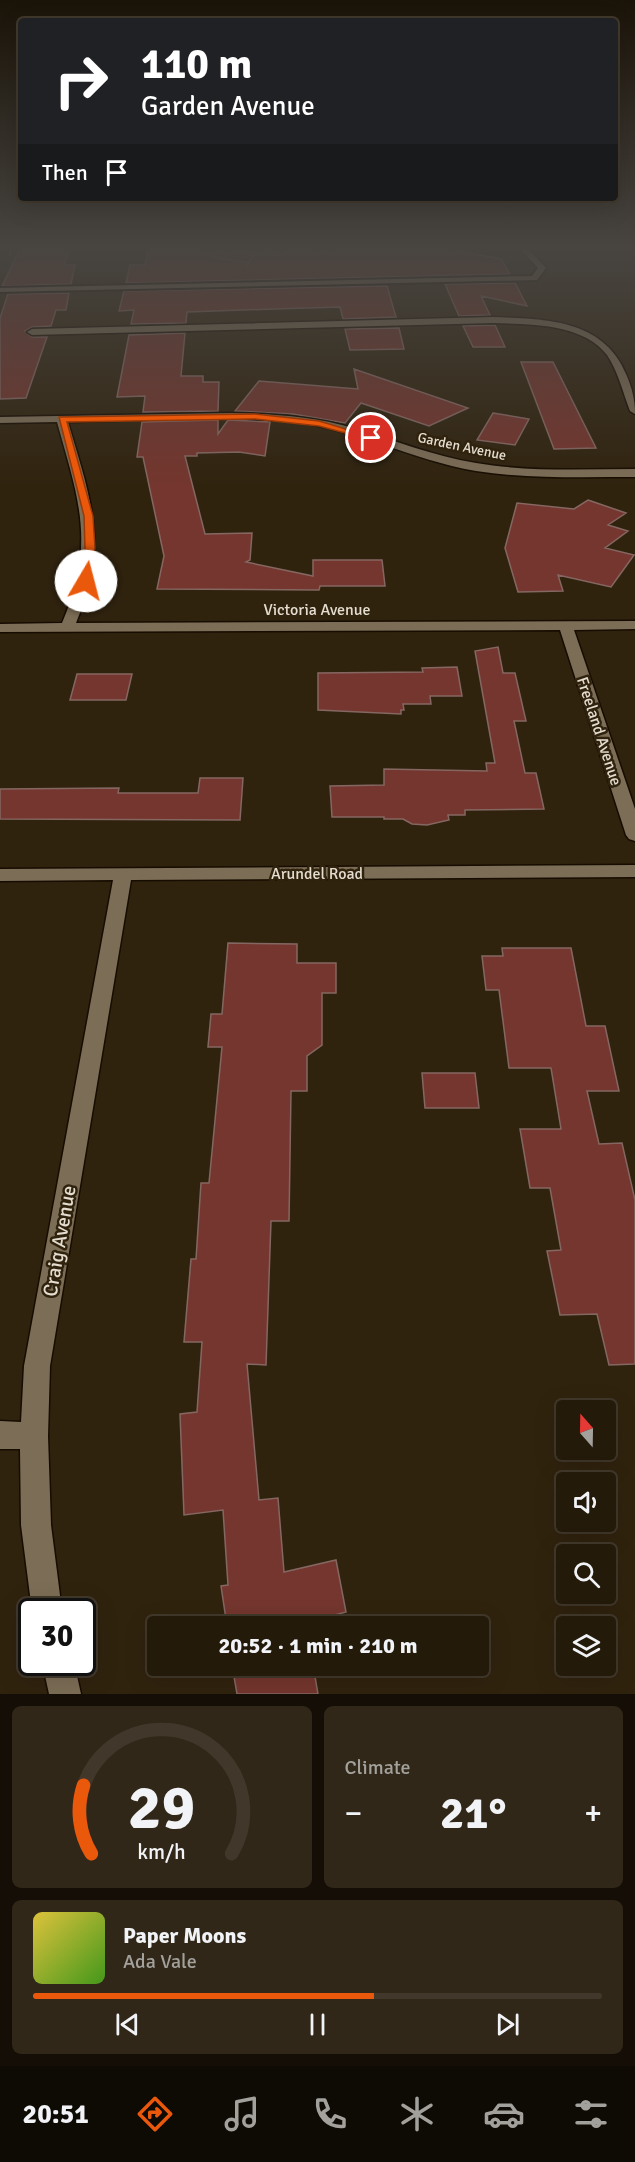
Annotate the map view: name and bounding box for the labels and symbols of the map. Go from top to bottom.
pin [345,412,396,463]
street label: Garden Avenue [416,429,508,464]
position arrow [54,549,118,613]
street label: Victoria Avenue [263,600,371,620]
street label: Freeland Avenue [572,674,626,788]
street label: Arundel Road [271,864,363,884]
street label: Craig Avenue [37,1184,82,1299]
north arrow [556,1400,616,1460]
speed limit sign: 30 [18,1598,96,1676]

